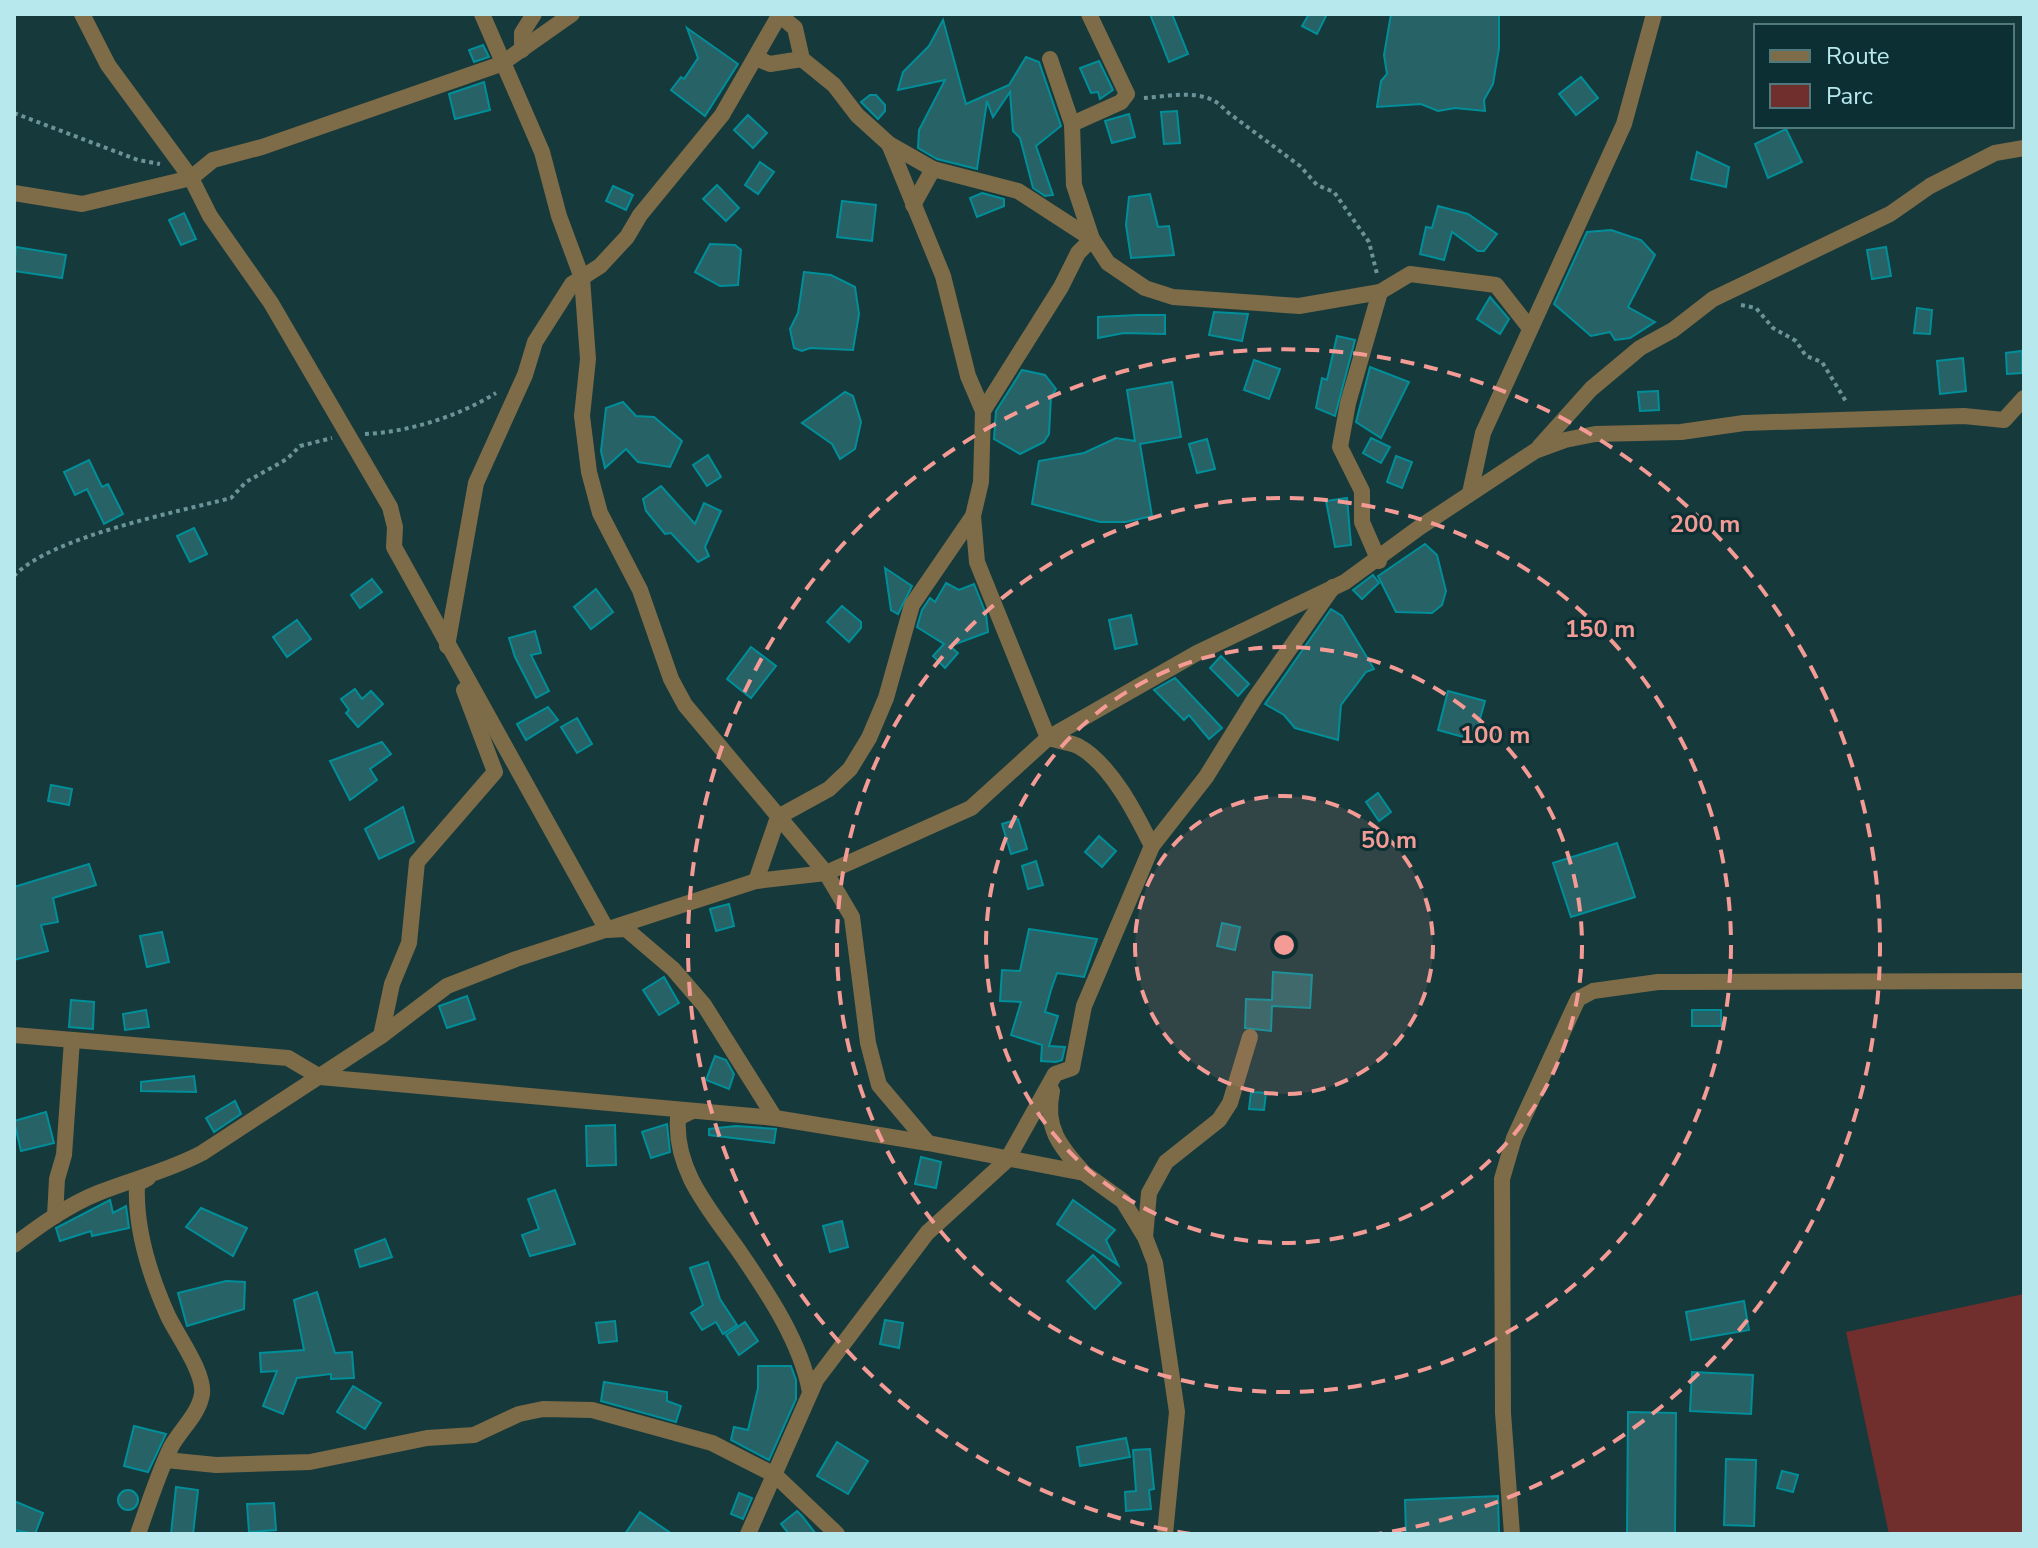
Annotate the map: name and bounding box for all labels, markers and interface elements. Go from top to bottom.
legend [1754,24,2014,128]
text: Route [1826,40,1890,72]
text: Parc [1826,80,1873,112]
text: 200 m [1670,508,1740,540]
text: 150 m [1565,613,1635,645]
text: 100 m [1460,719,1530,751]
text: 50 m [1361,824,1417,856]
centre of rings [1270,931,1298,959]

